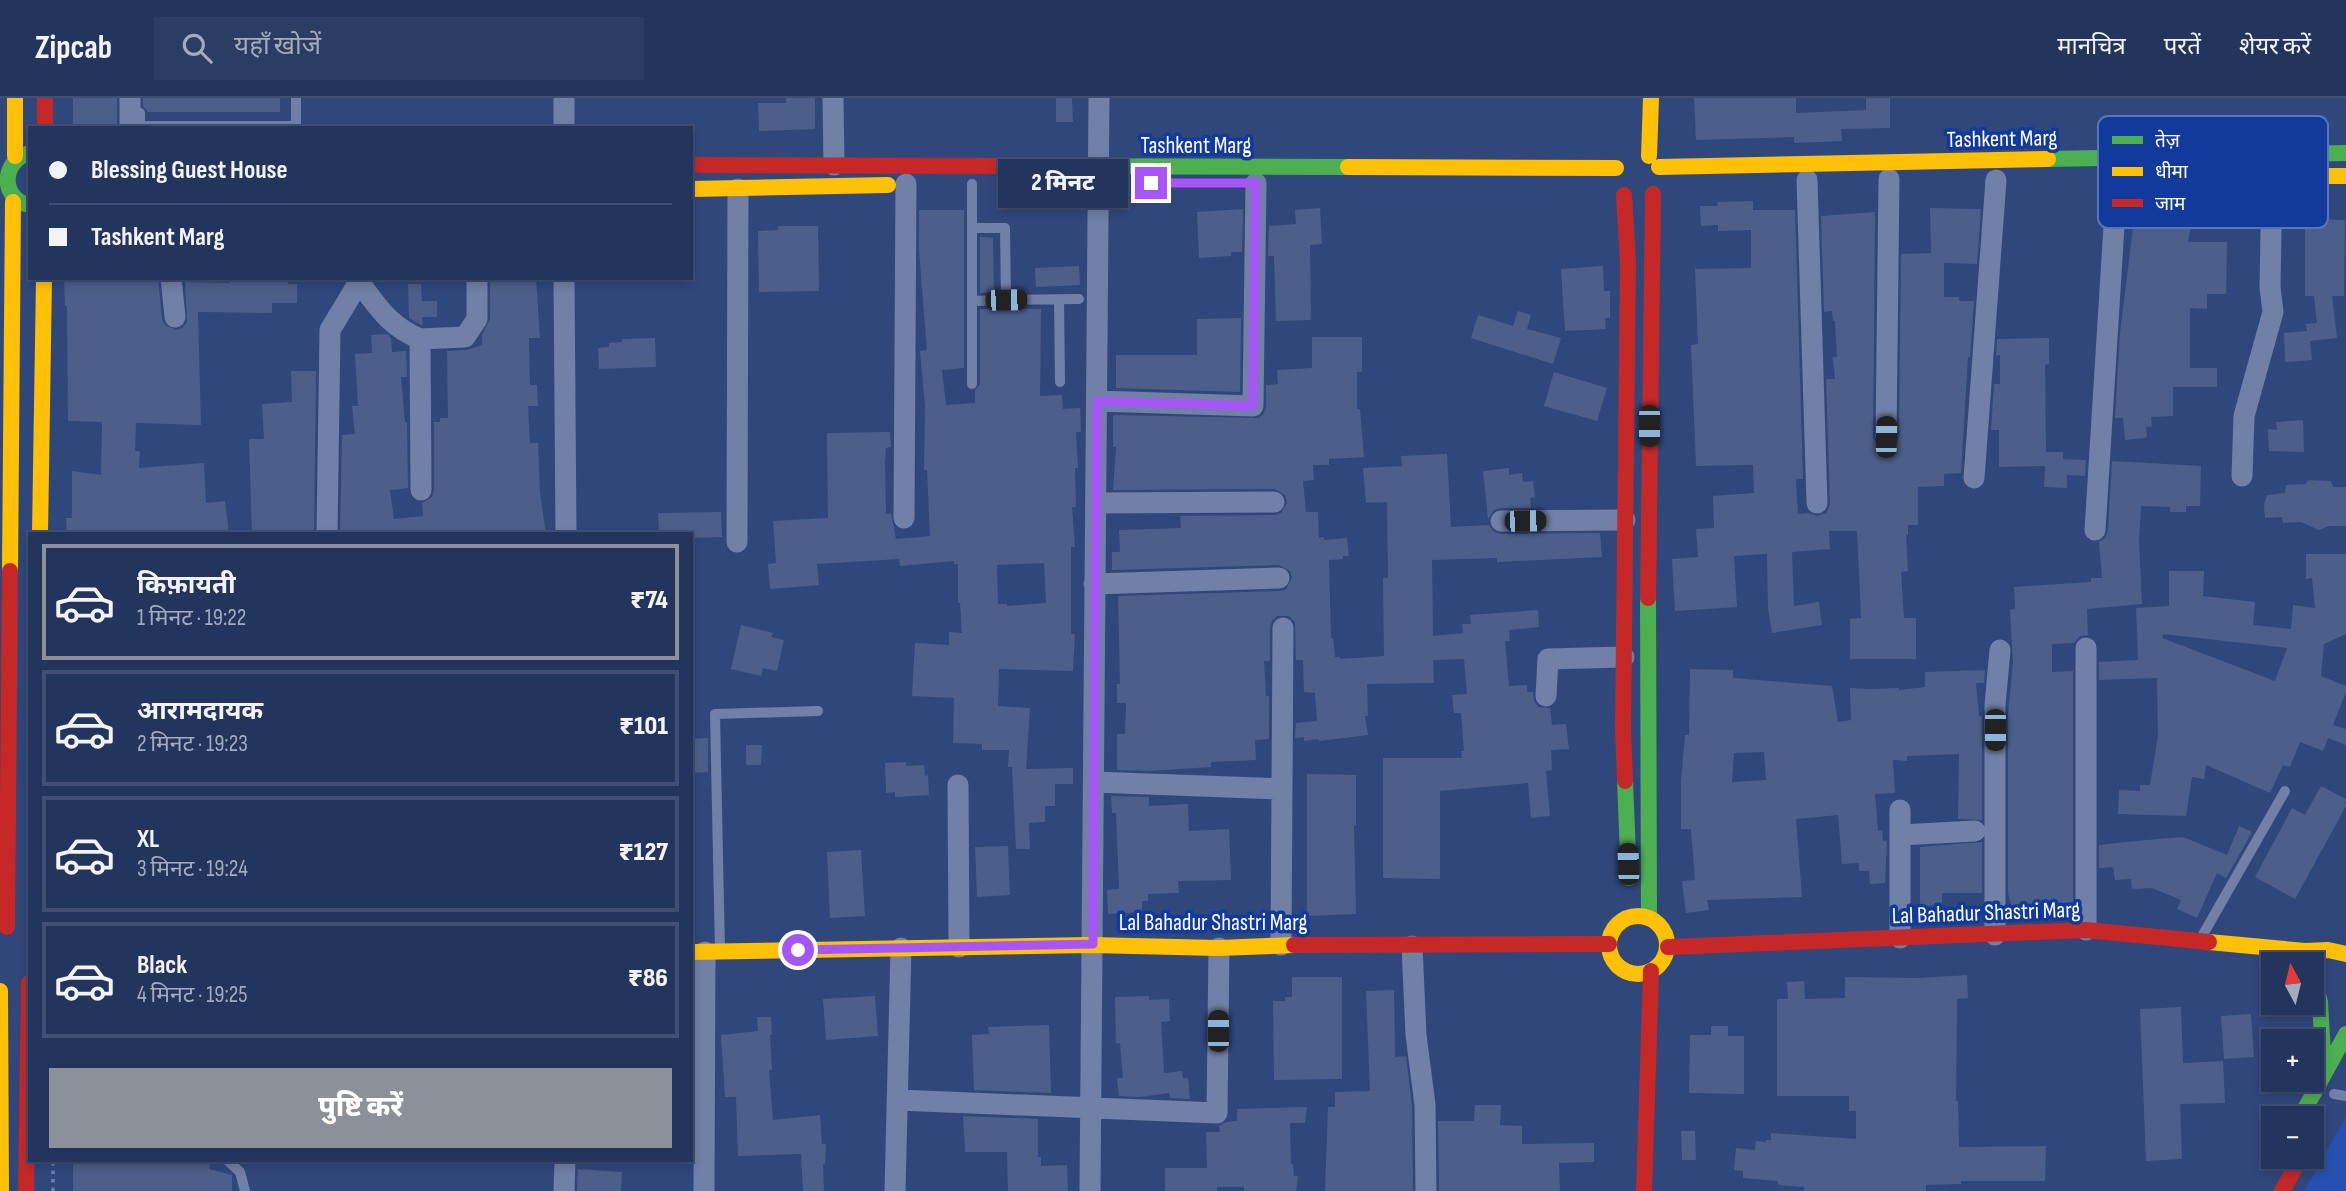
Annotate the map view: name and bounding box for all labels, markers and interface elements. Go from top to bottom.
search box [154,17,644,80]
text: Zipcab [35,28,112,68]
icon: search [178,29,216,67]
text: यहाँ खोजें [234,31,321,62]
text: मानचित्र [2057,32,2126,61]
text: परतें [2164,32,2201,61]
text: शेयर करें [2239,32,2311,61]
legend [2098,116,2328,228]
street label: Tashkent Marg [1946,124,2058,154]
text: तेज़ [2155,129,2181,153]
street label: Tashkent Marg [1141,132,1251,160]
text: Blessing Guest House [91,155,288,186]
callout: 2 मिनट [997,158,1126,208]
text: धीमा [2155,161,2189,184]
route end [1135,167,1167,199]
text: 2 मिनट [1031,169,1095,197]
text: जाम [2155,193,2186,216]
text: Tashkent Marg [91,222,224,253]
car [985,289,1028,311]
car [1639,405,1660,447]
car [1876,416,1897,458]
car [1504,510,1547,532]
text: किफ़ायती [137,570,236,601]
icon: car [53,571,116,634]
text: ₹74 [630,585,668,616]
text: 1 मिनट · 19:22 [137,604,246,632]
text: आरामदायक [137,696,263,727]
icon: car [53,697,116,760]
car [1985,709,2006,751]
text: ₹101 [619,711,668,742]
text: 2 मिनट · 19:23 [137,730,248,758]
icon: car [53,823,116,886]
text: XL [137,824,159,855]
text: ₹127 [619,837,668,868]
car [1617,843,1640,885]
text: 3 मिनट · 19:24 [137,855,248,883]
street label: Lal Bahadur Shastri Marg [1891,896,2081,930]
street label: Lal Bahadur Shastri Marg [1119,909,1307,937]
route start [782,934,814,966]
icon: car [53,949,116,1012]
text: Black [137,950,187,981]
north arrow [2261,952,2324,1015]
map controls [2261,952,2324,1169]
text: ₹86 [628,963,668,994]
text: 4 मिनट · 19:25 [137,981,248,1009]
car [1208,1010,1229,1052]
button: + [2261,1029,2324,1092]
button: पुष्टि करें [49,1068,672,1148]
button: − [2261,1106,2324,1169]

